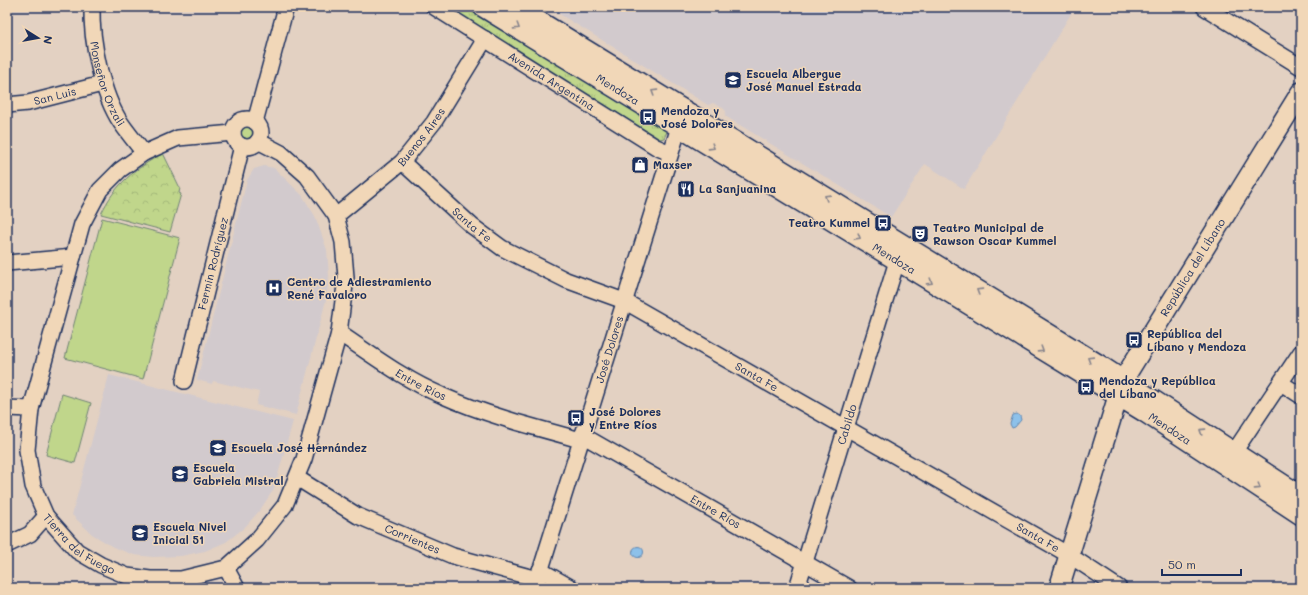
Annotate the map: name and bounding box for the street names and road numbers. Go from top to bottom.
street label: Monseñor Orzali [87,40,129,129]
street label: Avenida Argentina [506,48,598,114]
street label: Mendoza [594,70,643,108]
street label: San Luis [32,83,78,108]
street label: Buenos Aires [394,105,448,169]
street label: Santa Fe [449,204,495,245]
street label: Fermín Rodríguez [194,215,231,311]
street label: República del Líbano [1156,215,1228,319]
street label: Mendoza [870,239,919,277]
street label: José Dolores [592,314,627,385]
street label: Santa Fe [733,358,781,395]
street label: Entre Ríos [393,365,449,404]
street label: Cabildo [833,402,860,446]
street label: Mendoza [1146,409,1195,448]
street label: Entre Ríos [688,491,744,531]
street label: Tierra del Fuego [40,510,118,577]
street label: Santa Fe [1014,519,1063,555]
street label: Corrientes [383,520,443,557]

